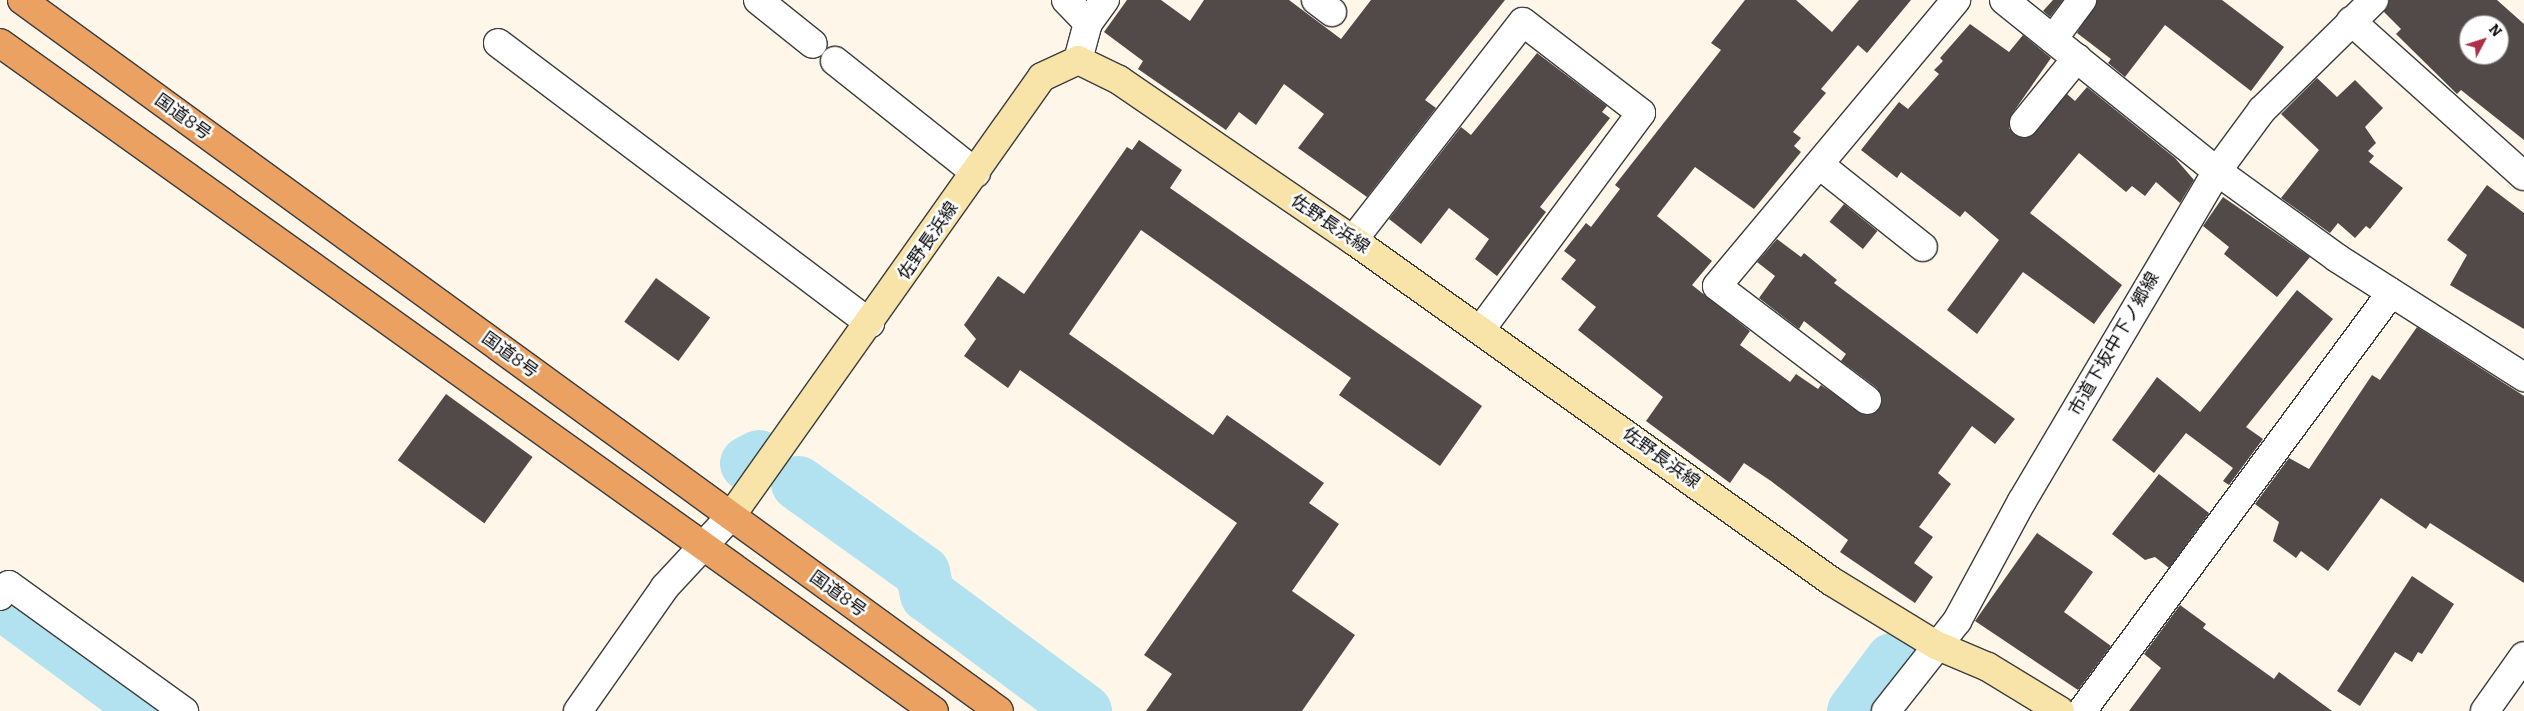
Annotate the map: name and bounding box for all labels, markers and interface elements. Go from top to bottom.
north arrow [2459,15,2509,65]
text: N [2485,21,2505,40]
street label: 国道8号 [150,89,216,145]
street label: 佐野長浜線 [1287,190,1373,258]
street label: 佐野長浜線 [893,198,963,284]
street label: 市道下坂中下ノ郷線 [2064,268,2164,420]
street label: 国道8号 [477,327,543,383]
street label: 佐野長浜線 [1618,423,1704,493]
street label: 国道8号 [805,566,871,622]

